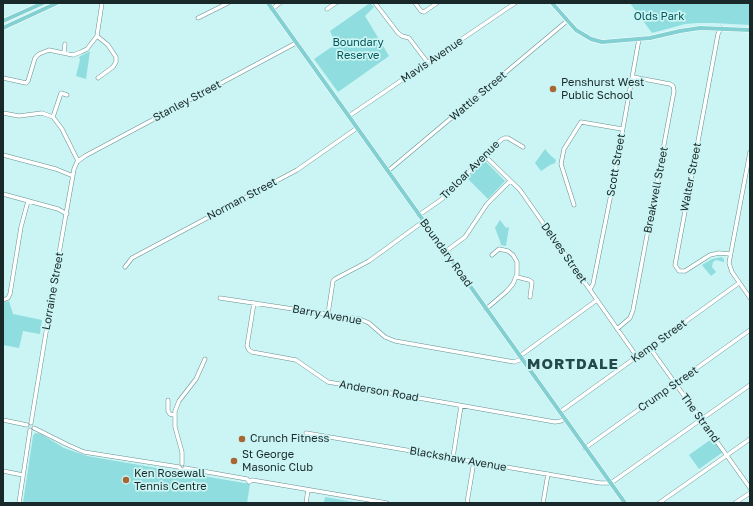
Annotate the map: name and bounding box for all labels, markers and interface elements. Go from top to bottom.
park label: Olds Park [634,10,684,24]
street label: Mavis Avenue [398,34,466,86]
park label: Boundary Reserve [332,36,384,62]
street label: Wattle Street [447,68,509,124]
place label: Penshurst West Public School [561,76,644,102]
street label: Stanley Street [151,78,223,124]
marker: Penshurst West Public School [548,84,558,94]
street label: Scott Street [604,133,628,197]
street label: Treloar Avenue [438,138,502,202]
street label: Walter Street [678,141,704,213]
street label: Breakwell Street [641,146,671,234]
street label: Norman Street [205,175,279,223]
street label: Boundary Road [417,216,475,290]
street label: Delves Street [538,220,590,286]
street label: Lorraine Street [40,251,66,331]
street label: Barry Avenue [291,302,363,328]
street label: Kemp Street [629,316,689,366]
district label: MORTDALE [527,355,619,373]
street label: Crump Street [635,363,701,415]
street label: Anderson Road [338,378,420,404]
street label: The Strand [678,391,722,445]
place label: Crunch Fitness [250,432,329,446]
marker: Crunch Fitness [237,434,247,444]
street label: Blackshaw Avenue [408,444,508,474]
place label: St George Masonic Club [242,448,313,474]
marker: St George Masonic Club [229,456,239,466]
place label: Ken Rosewall Tennis Centre [134,467,207,493]
marker: Ken Rosewall Tennis Centre [121,475,131,485]

